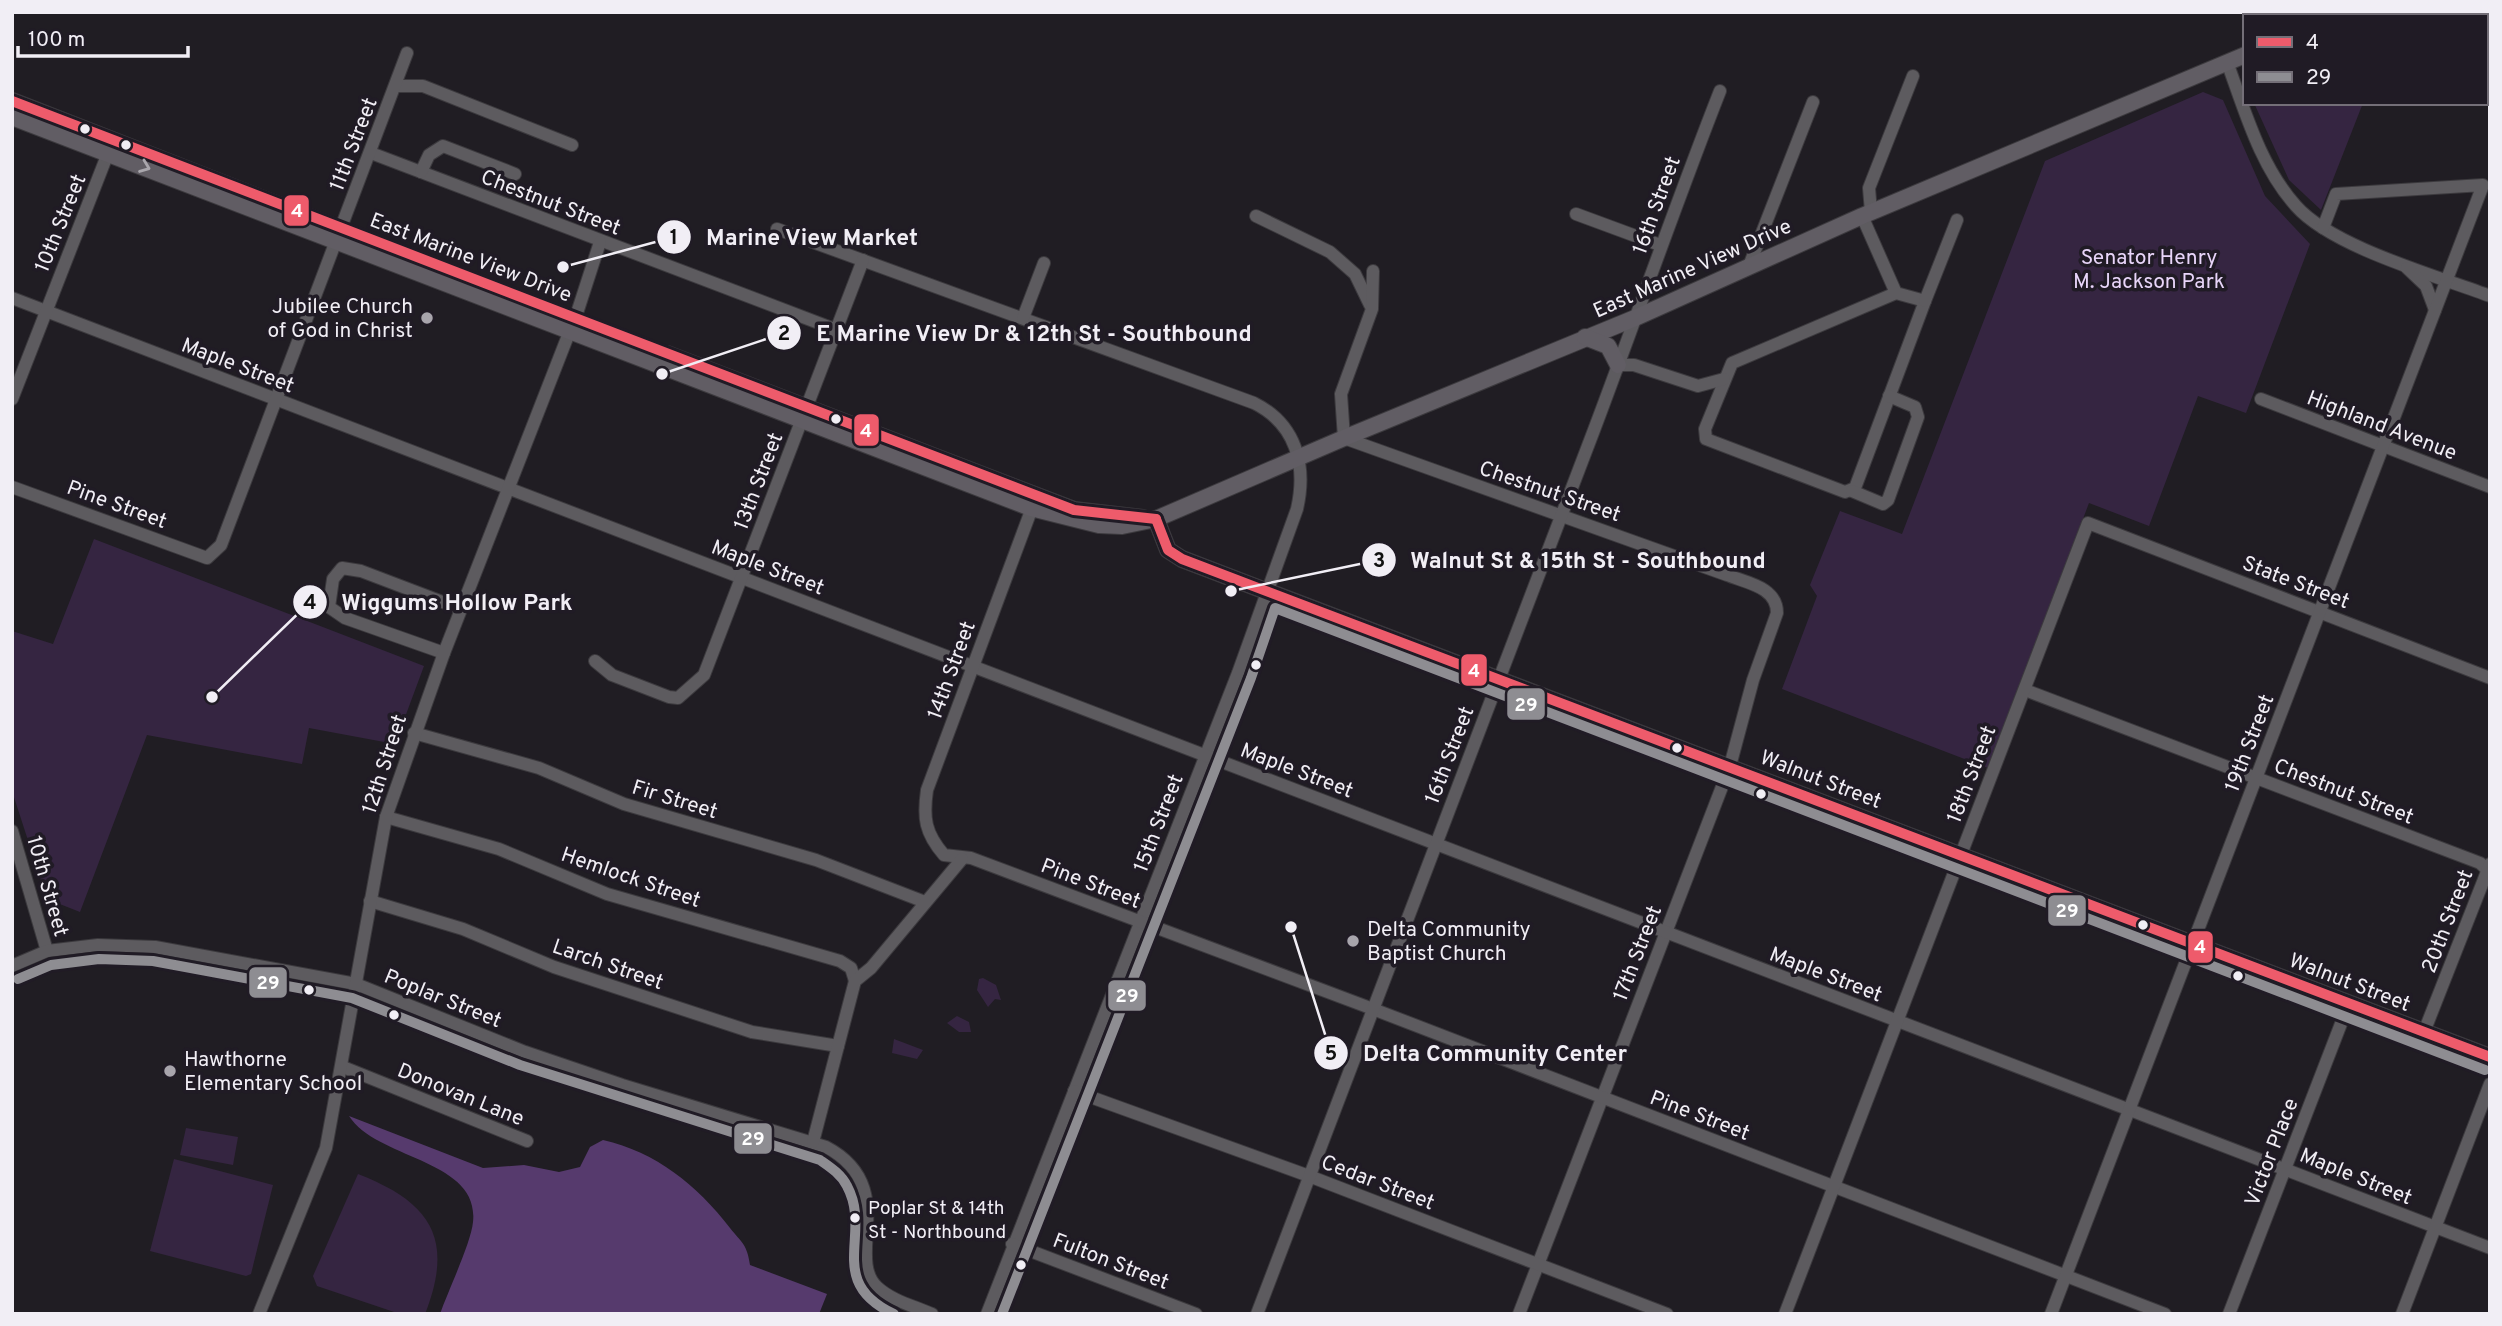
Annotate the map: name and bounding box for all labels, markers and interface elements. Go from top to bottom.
scale bar [18,14,187,58]
legend [2243,14,2488,105]
text: 100 m [28,27,85,54]
text: 4 [2306,30,2319,57]
text: 29 [2306,65,2331,92]
street label: 11th Street [324,94,385,195]
unlabelled marker [78,122,92,136]
unlabelled marker [119,138,133,152]
street label: 16th Street [1627,153,1688,258]
one-way arrow [138,158,150,172]
street label: Chestnut Street [477,164,624,243]
street label: 10th Street [30,171,93,277]
line badge: 4 [283,194,310,227]
text: 4 [291,200,303,224]
street label: East Marine View Drive [366,207,575,309]
street label: East Marine View Drive [1589,213,1796,325]
callout: Marine View Market [656,215,932,259]
text: 1 [670,225,678,252]
text: Marine View Market [706,225,918,254]
park label: Senator Henry M. Jackson Park [2073,245,2225,296]
place label: Jubilee Church of God in Christ [268,294,413,345]
marker: Jubilee Church of God in Christ [419,310,435,326]
callout: E Marine View Dr & 12th St - Southbound [766,311,1266,355]
text: 2 [778,321,790,348]
text: E Marine View Dr & 12th St - Southbound [816,321,1252,350]
street label: Maple Street [177,332,298,400]
street label: Highland Avenue [2303,385,2460,467]
unlabelled marker [829,412,843,426]
line badge: 4 [853,413,880,447]
text: 4 [860,420,872,444]
street label: 13th Street [728,429,790,534]
street label: Chestnut Street [1475,456,1624,529]
street label: Pine Street [63,475,170,536]
street label: Maple Street [707,534,828,602]
callout: Walnut St & 15th St - Southbound [1362,538,1780,582]
text: 3 [1373,548,1385,575]
text: Walnut St & 15th St - Southbound [1410,548,1766,577]
street label: State Street [2238,551,2353,616]
callout: Wiggums Hollow Park [292,580,587,624]
text: 4 [303,590,317,617]
text: Wiggums Hollow Park [341,590,573,619]
street label: 14th Street [922,618,983,723]
line badge: 4 [1460,653,1488,687]
unlabelled marker [1249,658,1263,672]
text: 4 [1468,660,1480,684]
line badge: 29 [1506,687,1546,721]
street label: 19th Street [2219,691,2281,796]
text: 29 [1514,694,1538,718]
street label: 16th Street [1419,703,1481,808]
street label: 12th Street [357,711,414,818]
street label: 18th Street [1941,722,2003,827]
street label: Maple Street [1236,737,1357,805]
unlabelled marker [1670,741,1684,755]
street label: Walnut Street [1756,745,1885,816]
street label: Chestnut Street [2270,753,2417,832]
street label: 15th Street [1128,771,1190,876]
street label: Fir Street [629,775,721,826]
unlabelled marker [1754,787,1768,801]
street label: 10th Street [19,833,74,940]
street label: Hemlock Street [557,842,704,915]
street label: Pine Street [1037,853,1144,916]
street label: 20th Street [2416,866,2480,977]
line badge: 29 [2047,894,2087,927]
text: 29 [2055,900,2079,924]
street label: 17th Street [1608,902,1669,1005]
place label: Delta Community Baptist Church [1367,917,1531,968]
unlabelled marker [2136,918,2150,932]
line badge: 4 [2187,930,2214,964]
marker: Delta Community Baptist Church [1345,933,1361,949]
street label: Larch Street [548,934,667,997]
text: 4 [2194,936,2206,960]
street label: Maple Street [1765,941,1886,1009]
street label: Walnut Street [2285,948,2414,1019]
street label: Poplar Street [380,964,505,1035]
line badge: 29 [248,966,288,999]
unlabelled marker [2231,969,2245,983]
text: 29 [256,972,280,996]
line badge: 29 [1107,979,1147,1012]
unlabelled marker [302,983,316,997]
text: 29 [1115,985,1139,1009]
unlabelled marker [387,1008,401,1022]
callout: Delta Community Center [1314,1031,1641,1075]
text: 5 [1325,1041,1337,1068]
text: Delta Community Center [1363,1041,1627,1070]
place label: Hawthorne Elementary School [184,1047,362,1098]
street label: Donovan Lane [393,1058,528,1133]
marker: Hawthorne Elementary School [162,1063,178,1079]
street label: Pine Street [1646,1085,1753,1148]
street label: Victor Place [2239,1095,2305,1211]
line badge: 29 [733,1122,773,1155]
text: 29 [741,1128,765,1152]
street label: Maple Street [2295,1143,2416,1212]
street label: Cedar Street [1317,1149,1438,1217]
place label: Poplar St & 14th St - Northbound [868,1197,1006,1245]
marker: Poplar St & 14th St - Northbound [848,1211,862,1225]
street label: Fulton Street [1049,1228,1172,1297]
unlabelled marker [1014,1258,1028,1272]

